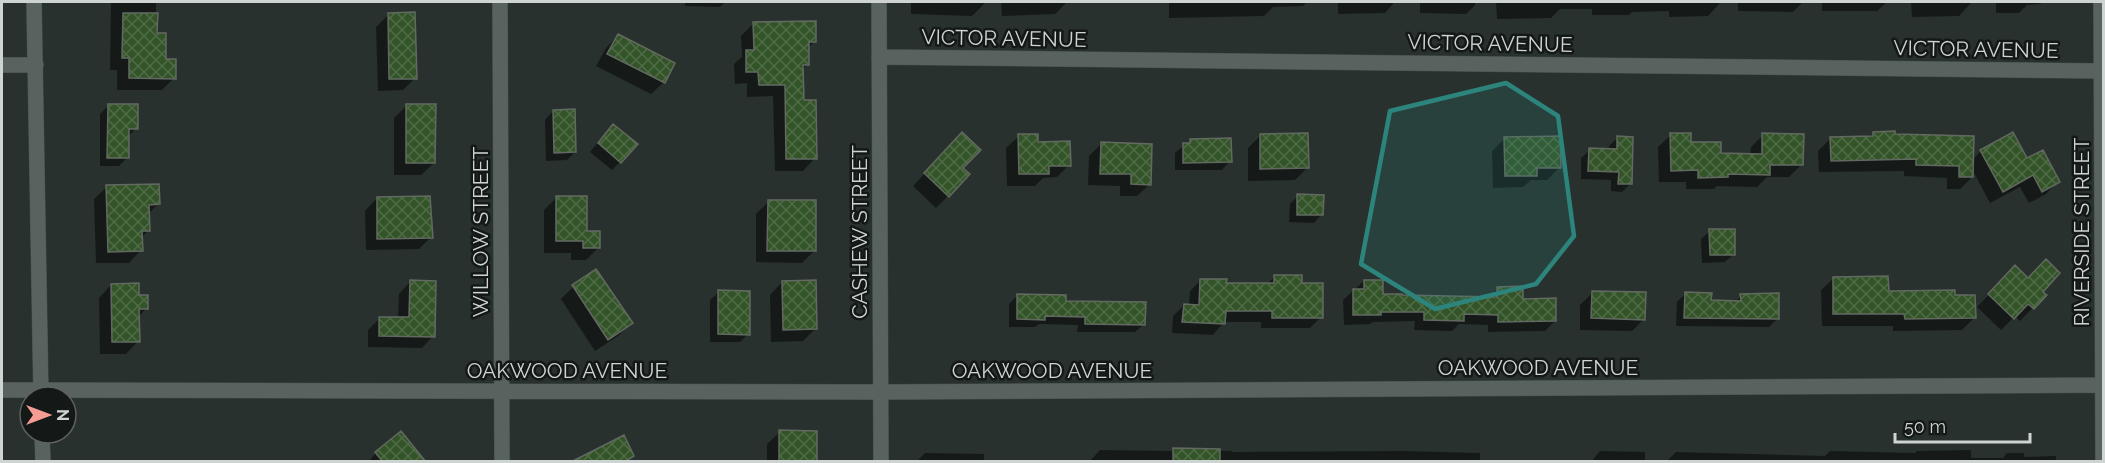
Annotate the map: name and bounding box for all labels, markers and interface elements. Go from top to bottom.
street label: VICTOR AVENUE [921,24,1087,52]
street label: VICTOR AVENUE [1407,29,1573,57]
street label: VICTOR AVENUE [1893,35,2059,63]
street label: RIVERSIDE STREET [2069,138,2094,326]
street label: CASHEW STREET [847,145,872,319]
street label: WILLOW STREET [468,147,493,317]
street label: OAKWOOD AVENUE [1438,355,1638,380]
street label: OAKWOOD AVENUE [467,358,667,383]
street label: OAKWOOD AVENUE [952,358,1152,383]
north arrow [18,385,78,445]
scale bar [1895,406,2030,444]
text: N [53,409,72,421]
text: 50 m [1904,416,1946,437]

